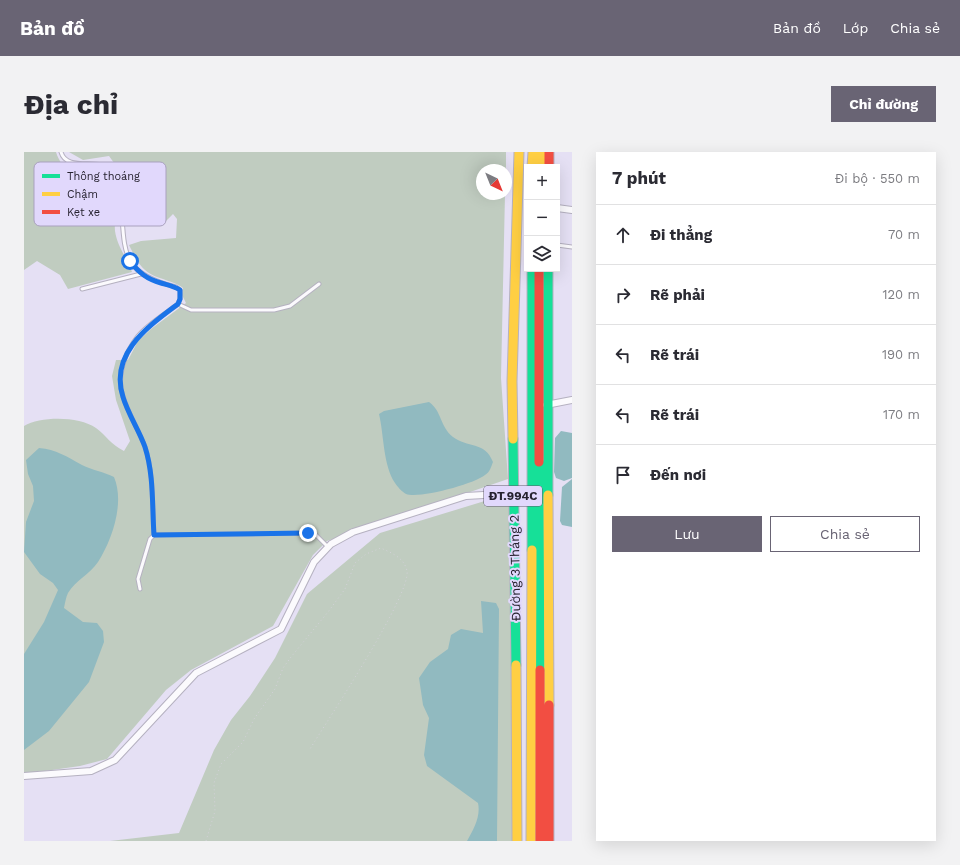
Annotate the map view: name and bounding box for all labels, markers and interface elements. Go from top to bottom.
text: Bản đồ [20,17,85,40]
text: Bản đồ [773,20,821,36]
text: Lớp [843,20,868,36]
text: Chia sẻ [890,20,940,36]
button: Chỉ đường [831,86,936,122]
text: Địa chỉ [24,88,118,121]
legend [34,162,166,226]
north arrow [476,164,512,200]
map controls [524,164,560,272]
button: + [524,164,560,200]
text: 7 phút [612,168,666,188]
text: Thông thoáng [67,170,140,183]
text: Đi bộ · 550 m [835,171,920,186]
text: Chậm [67,188,98,201]
button: − [524,200,560,236]
text: Kẹt xe [67,206,100,219]
icon: ahead [612,224,634,246]
text: Đi thẳng [650,226,712,244]
text: 70 m [888,227,920,242]
button: layers [524,236,560,272]
route start [121,252,139,270]
icon: right [612,284,634,306]
text: Rẽ phải [650,286,705,304]
text: 120 m [882,287,920,302]
icon: left [612,344,634,366]
text: Rẽ trái [650,346,699,364]
text: 190 m [882,347,920,362]
icon: left [612,404,634,426]
text: Rẽ trái [650,406,699,424]
text: 170 m [883,407,920,422]
icon: arrive [612,464,634,486]
text: Đến nơi [650,466,706,484]
road number: ĐT.994C [484,486,542,506]
street label: Đường 3 Tháng 2 [507,515,523,621]
button: Lưu [612,516,762,552]
button: Chia sẻ [770,516,920,552]
route end [299,524,317,542]

